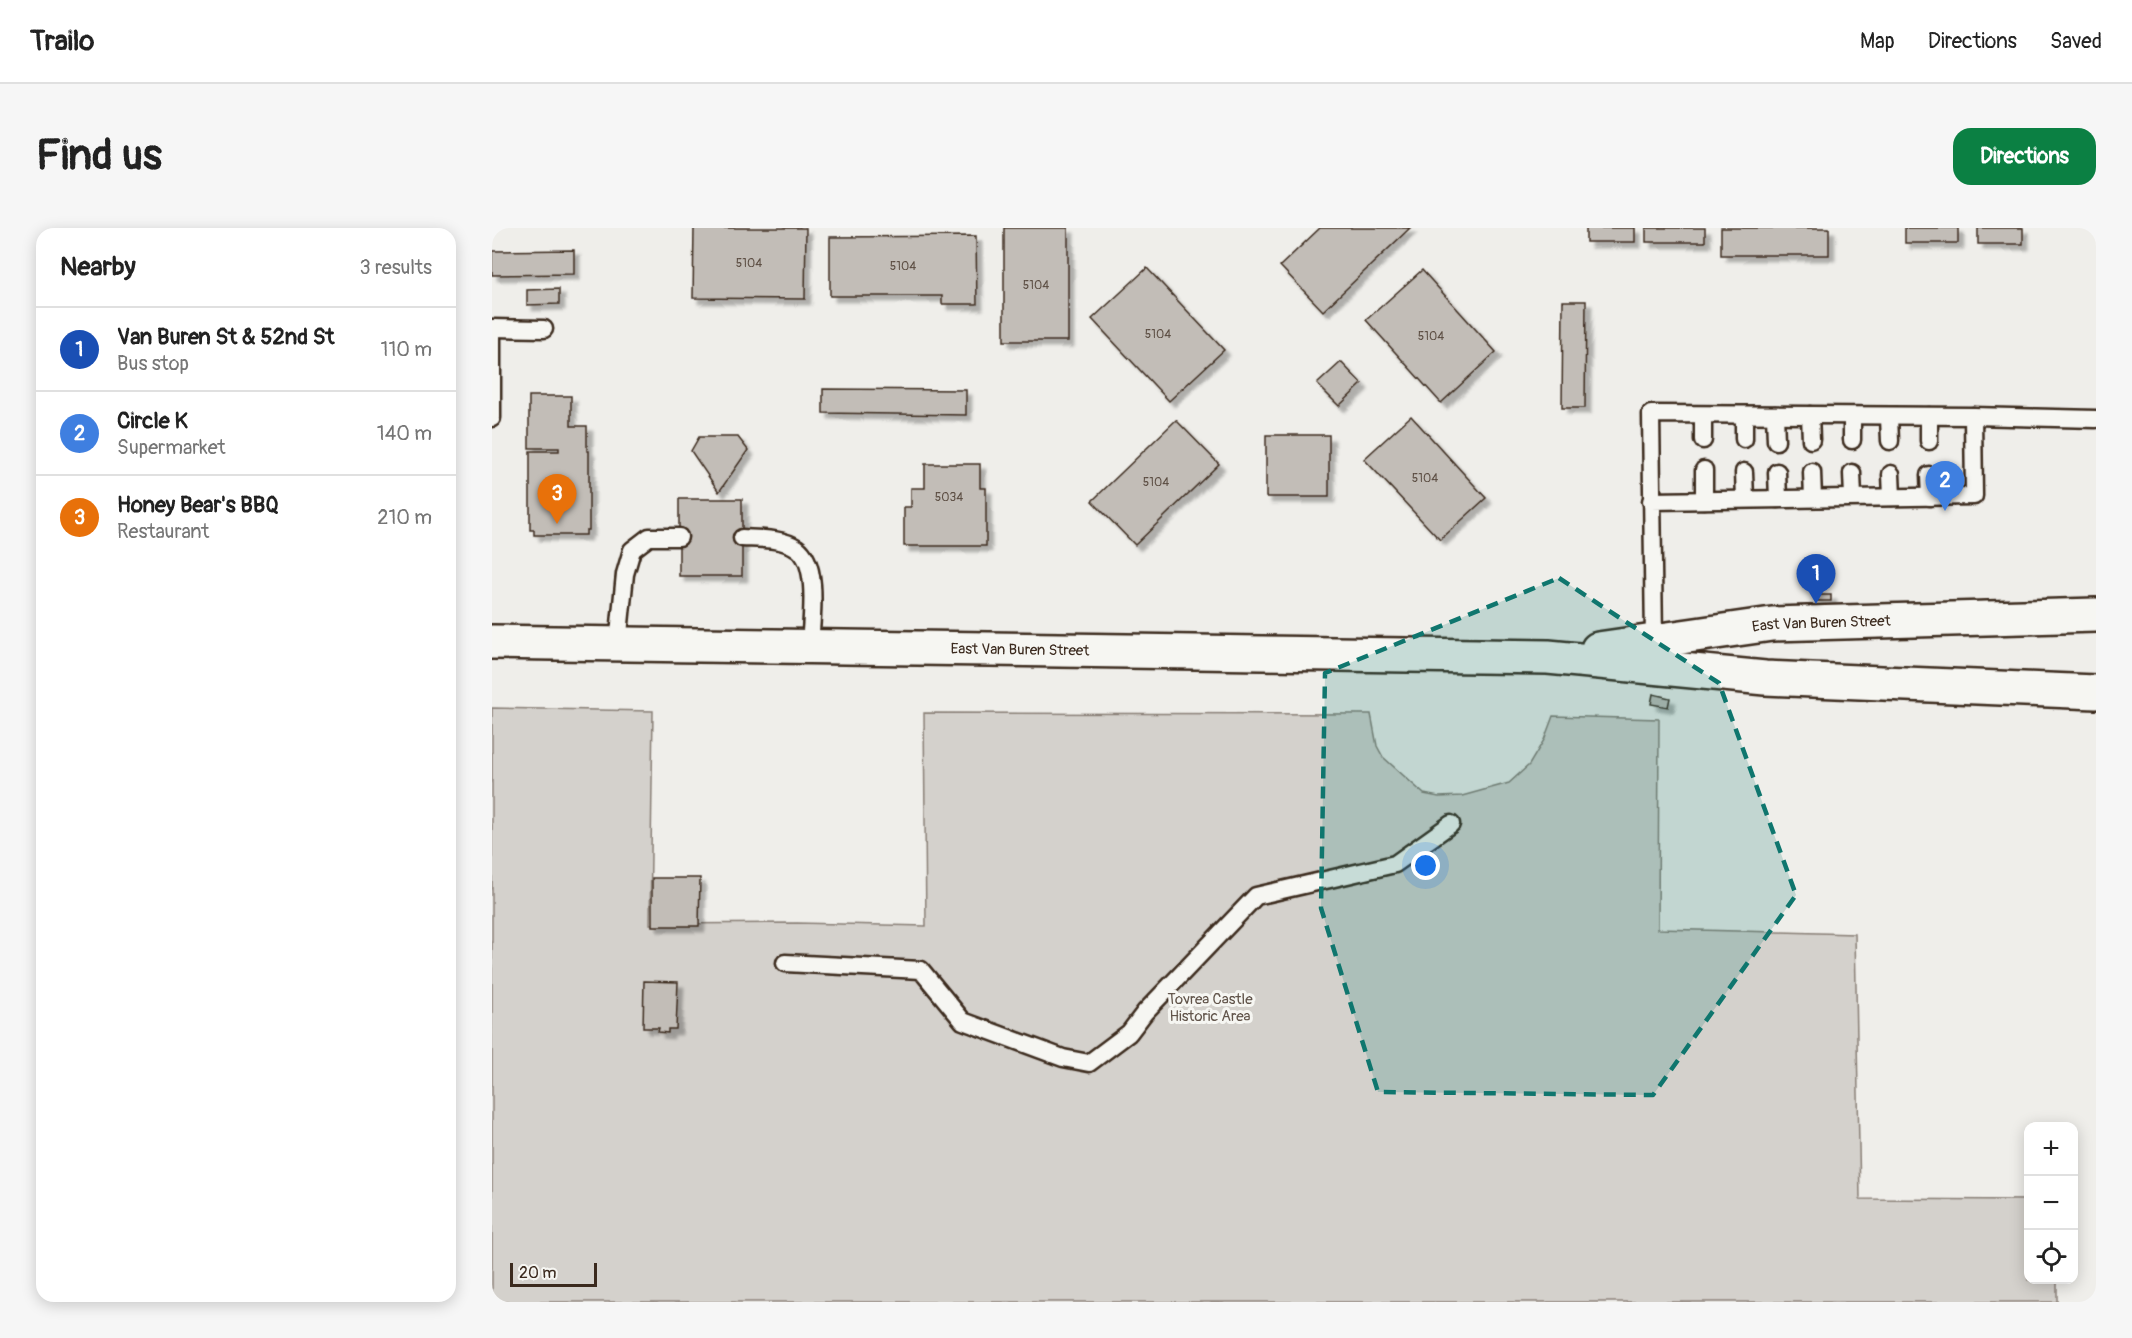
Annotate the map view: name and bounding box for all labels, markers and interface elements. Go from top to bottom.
text: Trailo [30,24,94,59]
text: Map [1860,28,1895,55]
text: Directions [1928,28,2017,55]
text: Saved [2050,28,2102,55]
button: Directions [1953,128,2096,185]
text: Find us [36,130,162,182]
text: Nearby [60,251,136,283]
text: 3 results [360,255,432,280]
house number: 5104 [736,256,762,271]
house number: 5104 [890,259,916,274]
house number: 5104 [1023,278,1049,293]
text: Van Buren St & 52nd St [117,323,334,351]
house number: 5104 [1145,327,1171,342]
house number: 5104 [1418,329,1444,344]
text: 1 [76,337,83,362]
text: 110 m [381,337,432,362]
text: Bus stop [117,351,189,376]
text: Circle K [117,407,188,435]
text: 2 [74,421,85,446]
text: 140 m [377,421,432,446]
text: Supermarket [117,435,226,460]
pin: 2 [1926,462,1964,511]
house number: 5104 [1412,471,1438,486]
pin: 3 [538,474,576,524]
house number: 5104 [1143,475,1169,490]
house number: 5034 [935,490,963,505]
text: Honey Bear's BBQ [117,491,279,519]
text: 3 [74,505,85,530]
text: 210 m [377,505,432,530]
text: Restaurant [117,519,209,544]
pin: 1 [1796,554,1836,604]
street label: East Van Buren Street [1751,611,1892,636]
street label: East Van Buren Street [950,639,1090,660]
your location [1411,851,1440,880]
park label: Tovrea Castle Historic Area [1167,990,1253,1026]
map controls [2024,1122,2078,1284]
button: + [2024,1122,2078,1176]
button: − [2024,1176,2078,1230]
button: locate [2024,1230,2078,1284]
scale bar [510,1260,597,1288]
text: 20 m [519,1263,557,1283]

